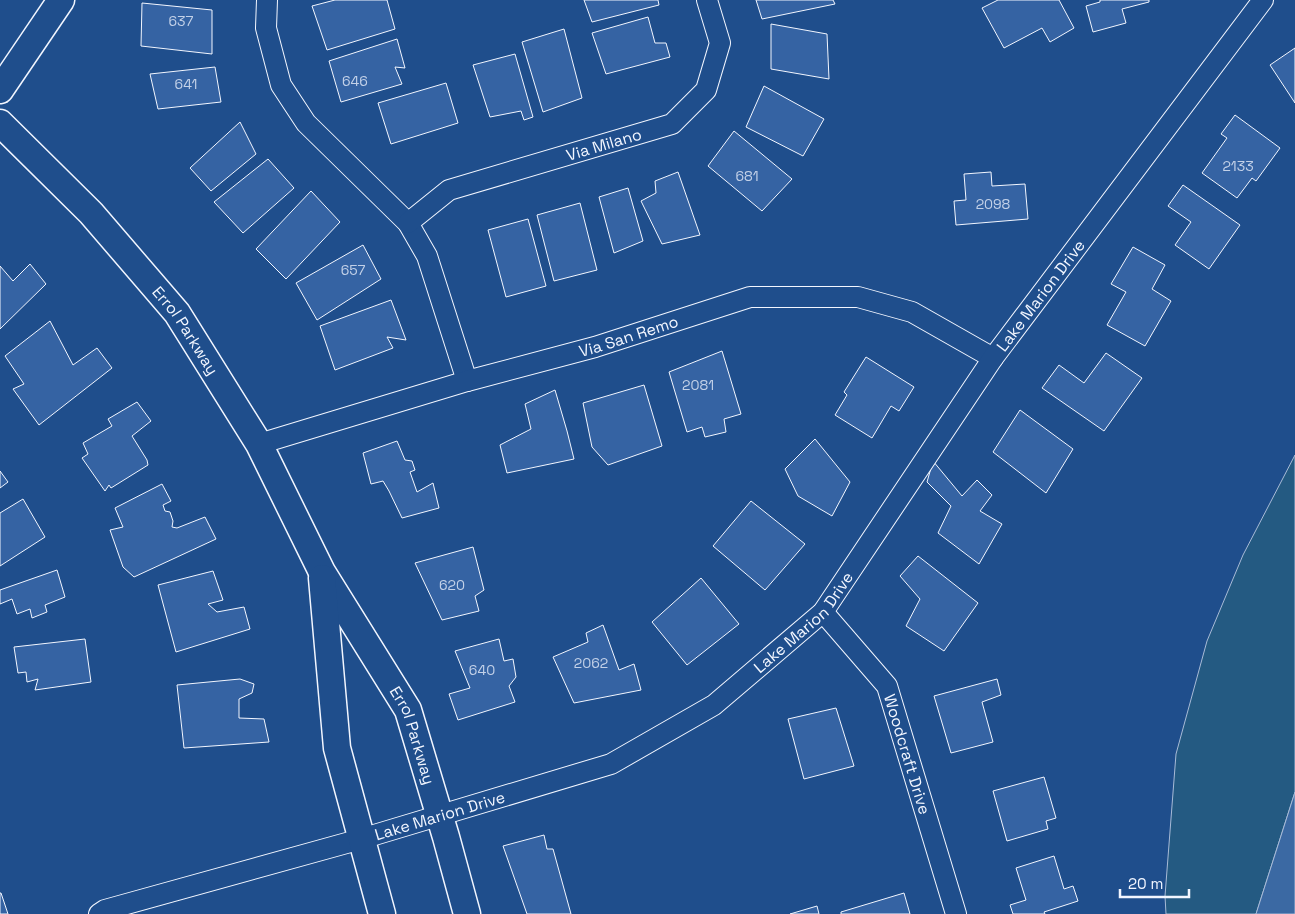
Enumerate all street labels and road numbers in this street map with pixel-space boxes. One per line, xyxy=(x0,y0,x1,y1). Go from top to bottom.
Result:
street label: Via Milano xyxy=(563,123,644,165)
street label: Lake Marion Drive xyxy=(991,235,1089,356)
street label: Errol Parkway xyxy=(148,281,224,379)
street label: Via San Remo xyxy=(576,310,681,361)
street label: Lake Marion Drive xyxy=(749,567,858,677)
street label: Errol Parkway xyxy=(385,682,440,787)
street label: Woodcraft Drive xyxy=(880,691,936,817)
street label: Lake Marion Drive xyxy=(372,786,507,845)

